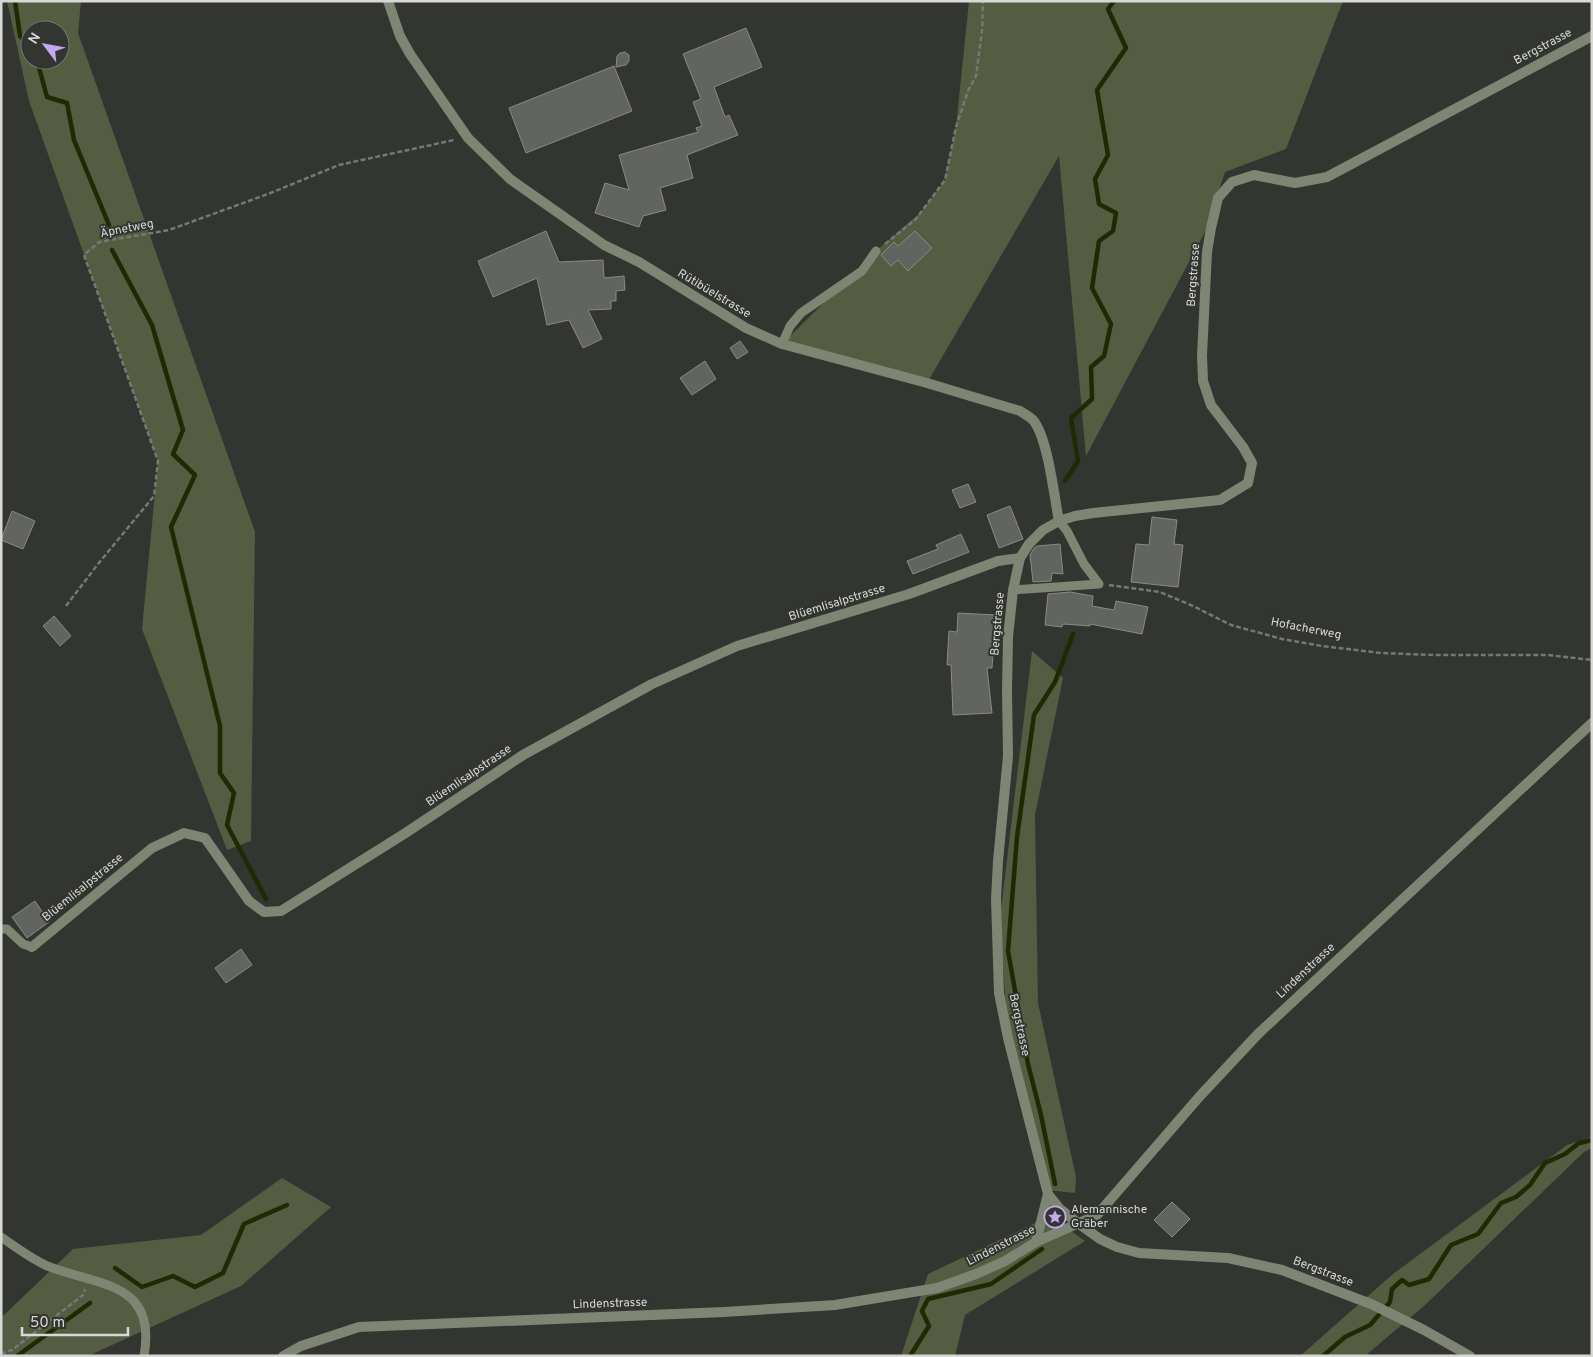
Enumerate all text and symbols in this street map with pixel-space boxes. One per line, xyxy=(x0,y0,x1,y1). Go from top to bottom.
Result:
north arrow xyxy=(20,20,70,70)
street label: Bergstrasse xyxy=(1511,25,1575,69)
text: N xyxy=(25,30,45,48)
street label: Äpnetweg xyxy=(99,216,155,242)
street label: Bergstrasse xyxy=(1184,243,1204,307)
street label: Rütibüelstrasse xyxy=(674,266,754,322)
street label: Blüemlisalpstrasse xyxy=(787,581,887,625)
street label: Bergstrasse xyxy=(987,592,1009,656)
street label: Hofacherweg xyxy=(1269,614,1343,644)
street label: Blüemlisalpstrasse xyxy=(423,741,515,811)
street label: Blüemlisalpstrasse xyxy=(39,850,127,926)
street label: Lindenstrasse xyxy=(1273,940,1339,1002)
street label: Bergstrasse xyxy=(1005,992,1033,1058)
place label: Alemannische Gräber xyxy=(1071,1202,1147,1232)
place icon: Alemannische Gräber xyxy=(1043,1205,1067,1229)
street label: Lindenstrasse xyxy=(964,1222,1038,1270)
street label: Bergstrasse xyxy=(1290,1253,1356,1291)
street label: Lindenstrasse xyxy=(572,1295,648,1313)
scale bar xyxy=(22,1304,129,1336)
text: 50 m xyxy=(30,1314,65,1333)

